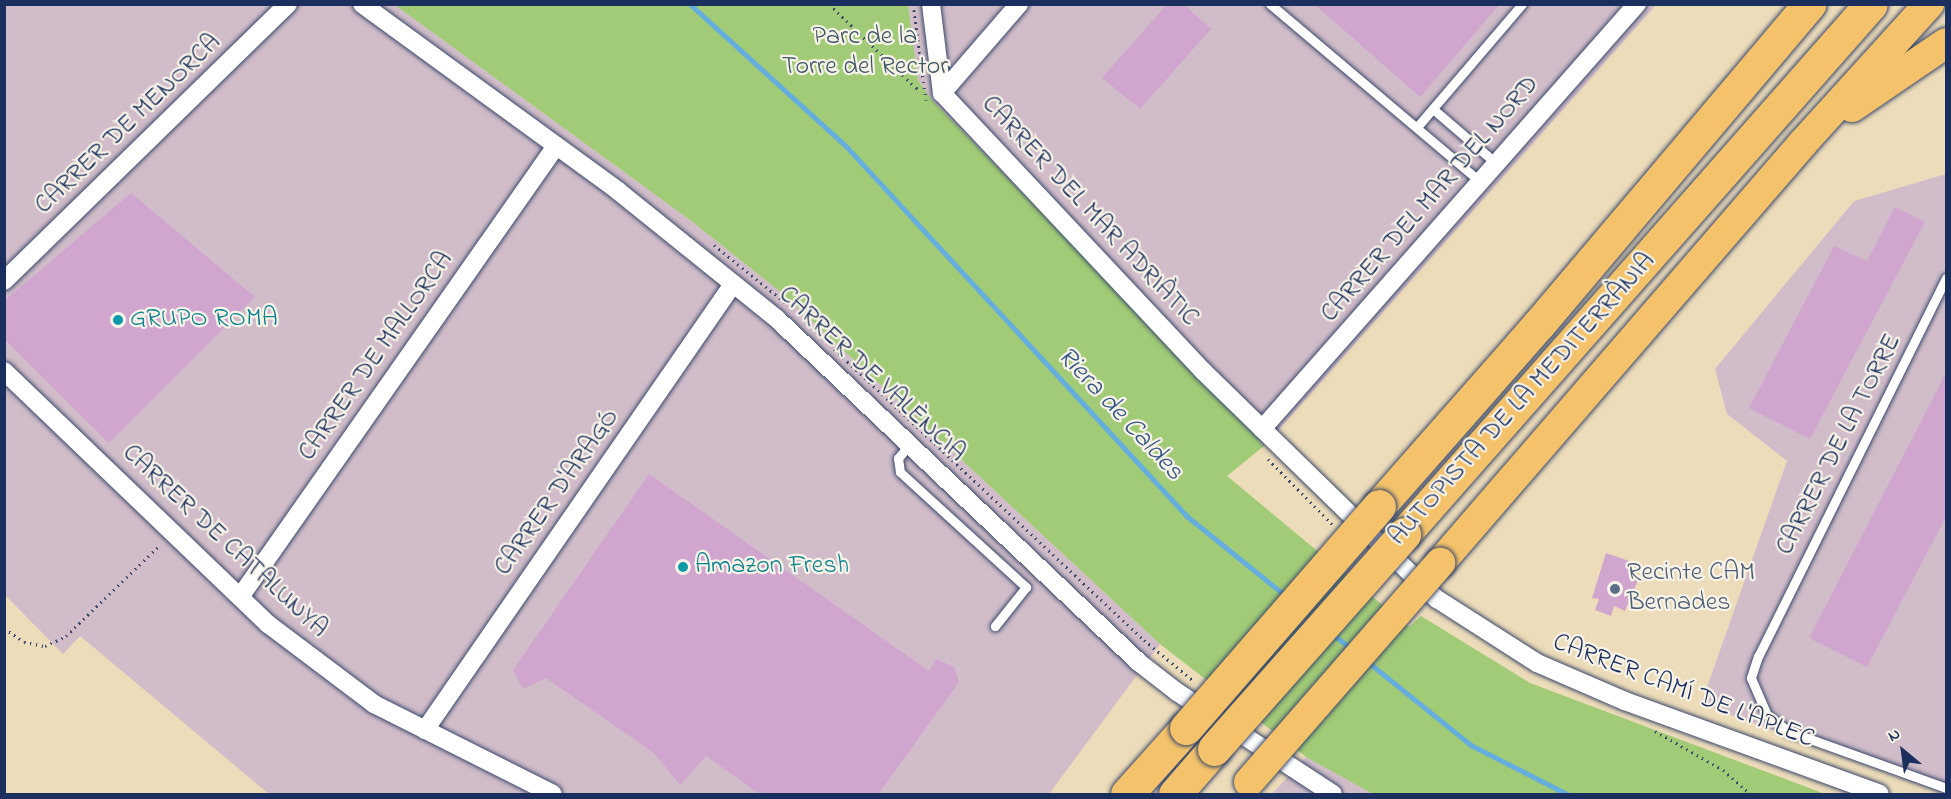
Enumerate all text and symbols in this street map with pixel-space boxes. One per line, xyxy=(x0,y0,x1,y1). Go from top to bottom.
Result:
park label: Parc de la Torre del Rector xyxy=(782,22,948,83)
street label: CARRER DE MENORCA xyxy=(29,28,229,222)
street label: CARRER DEL MAR DEL NORD xyxy=(1315,70,1547,330)
street label: CARRER DEL MAR ADRIÀTIC xyxy=(974,90,1204,334)
street label: CARRER DE MALLORCA xyxy=(293,246,461,468)
street label: AUTOPISTA DE LA MEDITERRÀNIA xyxy=(1383,247,1663,553)
street label: CARRER DE VALÈNCIA xyxy=(771,280,971,470)
place label: GRUPO ROMA xyxy=(130,304,278,336)
marker: GRUPO ROMA xyxy=(111,313,125,327)
street label: CARRER DE LA TORRE xyxy=(1771,329,1909,561)
water label: Riera de Caldes xyxy=(1050,341,1190,487)
street label: CARRER D'ARAGÓ xyxy=(489,404,627,582)
street label: CARRER DE CATALUNYA xyxy=(115,439,333,645)
place label: Amazon Fresh xyxy=(695,551,849,583)
place label: Recinte CAM Bernades xyxy=(1627,558,1755,620)
marker: Amazon Fresh xyxy=(676,560,690,574)
marker: Recinte CAM Bernades xyxy=(1608,582,1622,596)
street label: CARRER CAMÍ DE L'APLEC xyxy=(1548,628,1818,756)
north arrow xyxy=(1873,721,1933,781)
text: N xyxy=(1884,722,1905,748)

